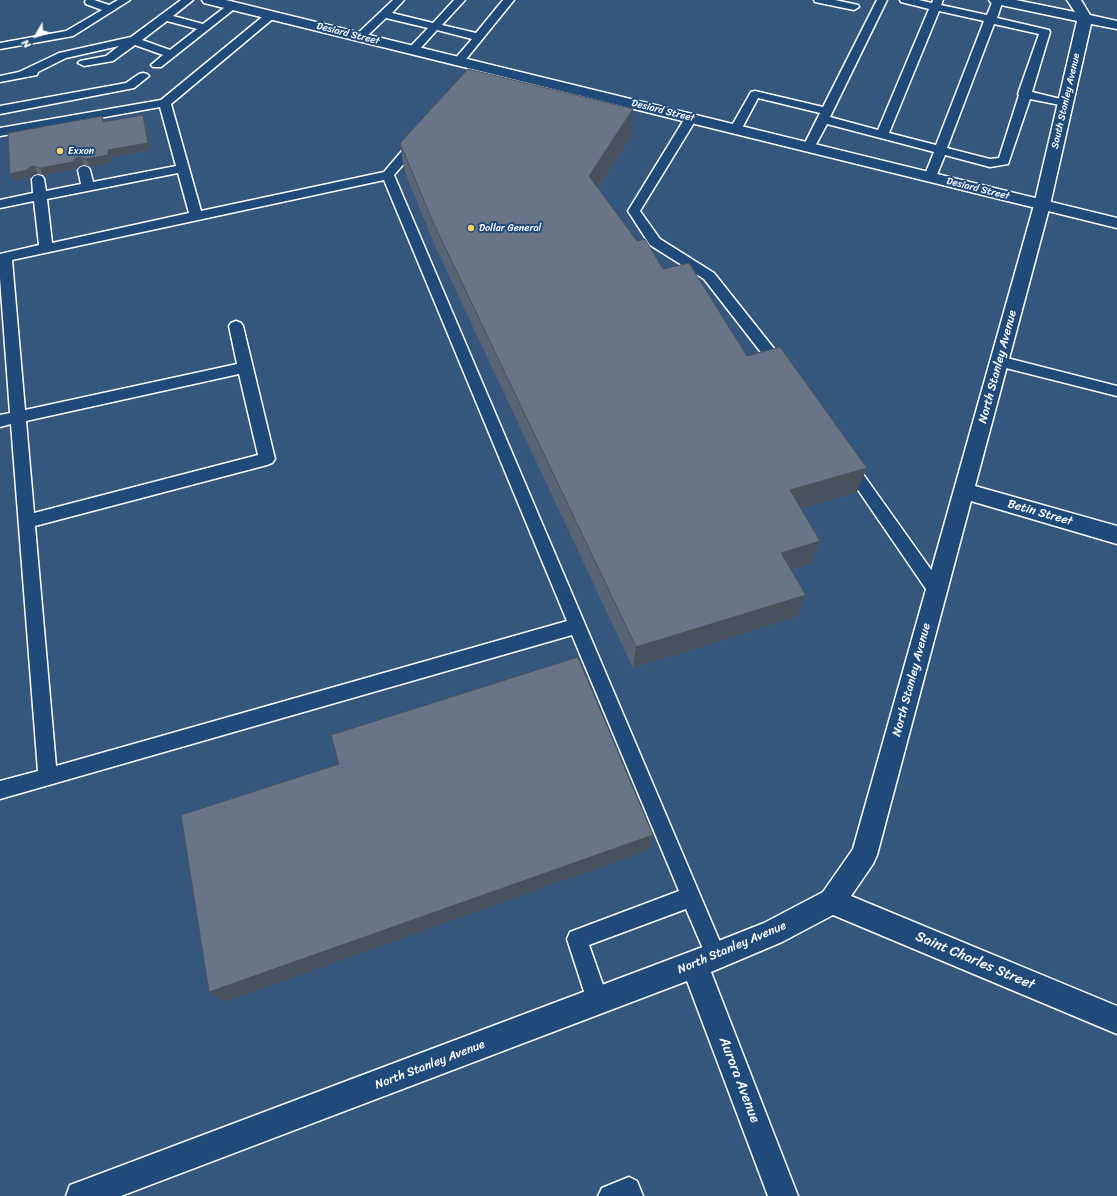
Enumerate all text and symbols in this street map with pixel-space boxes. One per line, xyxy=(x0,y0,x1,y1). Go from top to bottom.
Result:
north arrow xyxy=(16,16,56,56)
street label: Desiard Street xyxy=(315,20,381,48)
text: N xyxy=(17,35,36,53)
street label: South Stanley Avenue xyxy=(1049,52,1083,150)
street label: Desiard Street xyxy=(630,97,696,125)
place label: Exxon xyxy=(68,145,94,157)
marker: Exxon xyxy=(55,146,65,156)
street label: Desiard Street xyxy=(945,175,1011,203)
place label: Dollar General xyxy=(479,222,541,234)
marker: Dollar General xyxy=(466,223,476,233)
street label: North Stanley Avenue xyxy=(976,309,1020,425)
street label: Betin Street xyxy=(1006,497,1074,529)
street label: North Stanley Avenue xyxy=(890,622,934,738)
street label: North Stanley Avenue xyxy=(676,919,788,977)
street label: Saint Charles Street xyxy=(913,928,1037,994)
street label: Aurora Avenue xyxy=(715,1035,763,1125)
street label: North Stanley Avenue xyxy=(373,1037,487,1093)

